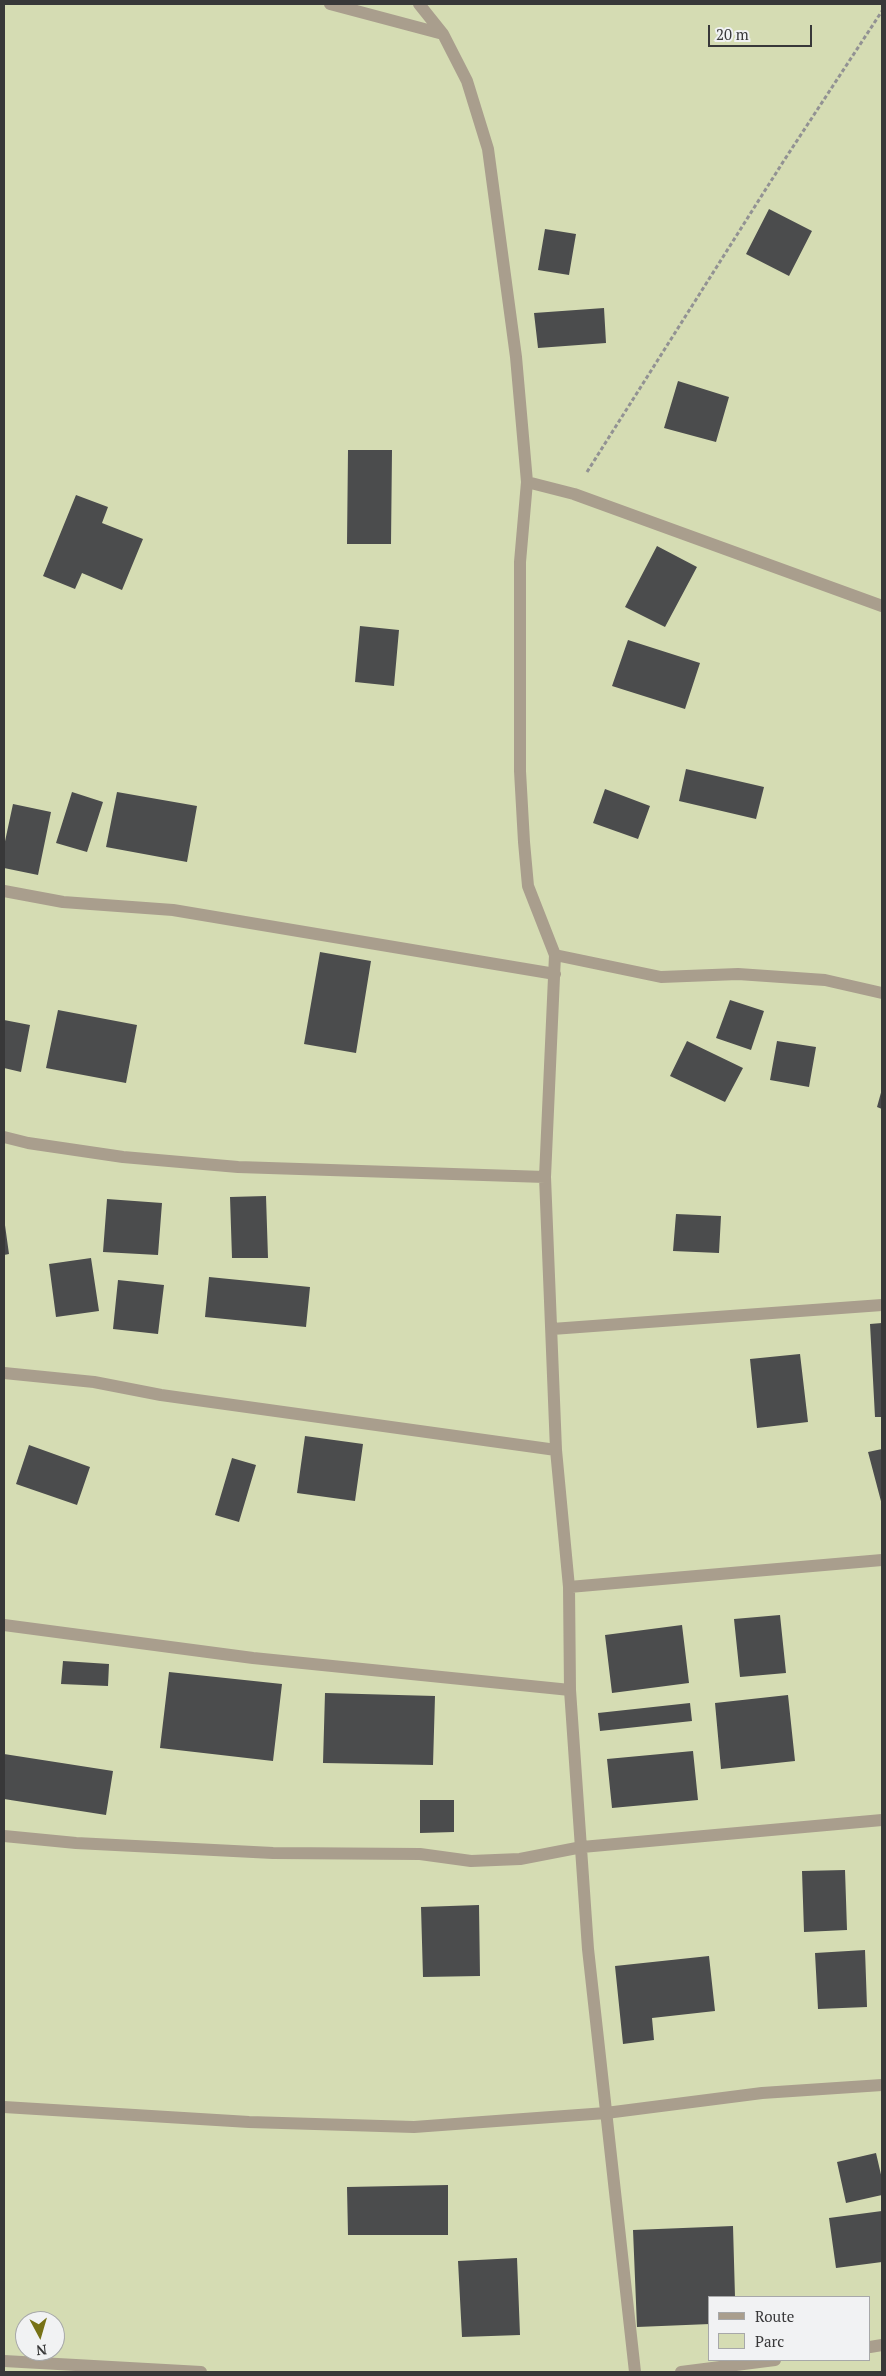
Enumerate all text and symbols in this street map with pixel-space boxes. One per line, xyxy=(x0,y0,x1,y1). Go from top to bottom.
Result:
scale bar xyxy=(711,15,815,47)
text: 20 m xyxy=(716,24,749,44)
legend xyxy=(708,2296,871,2361)
text: Route xyxy=(755,2306,794,2326)
north arrow xyxy=(15,2311,65,2361)
text: Parc xyxy=(755,2331,784,2351)
text: N xyxy=(35,2340,48,2360)

